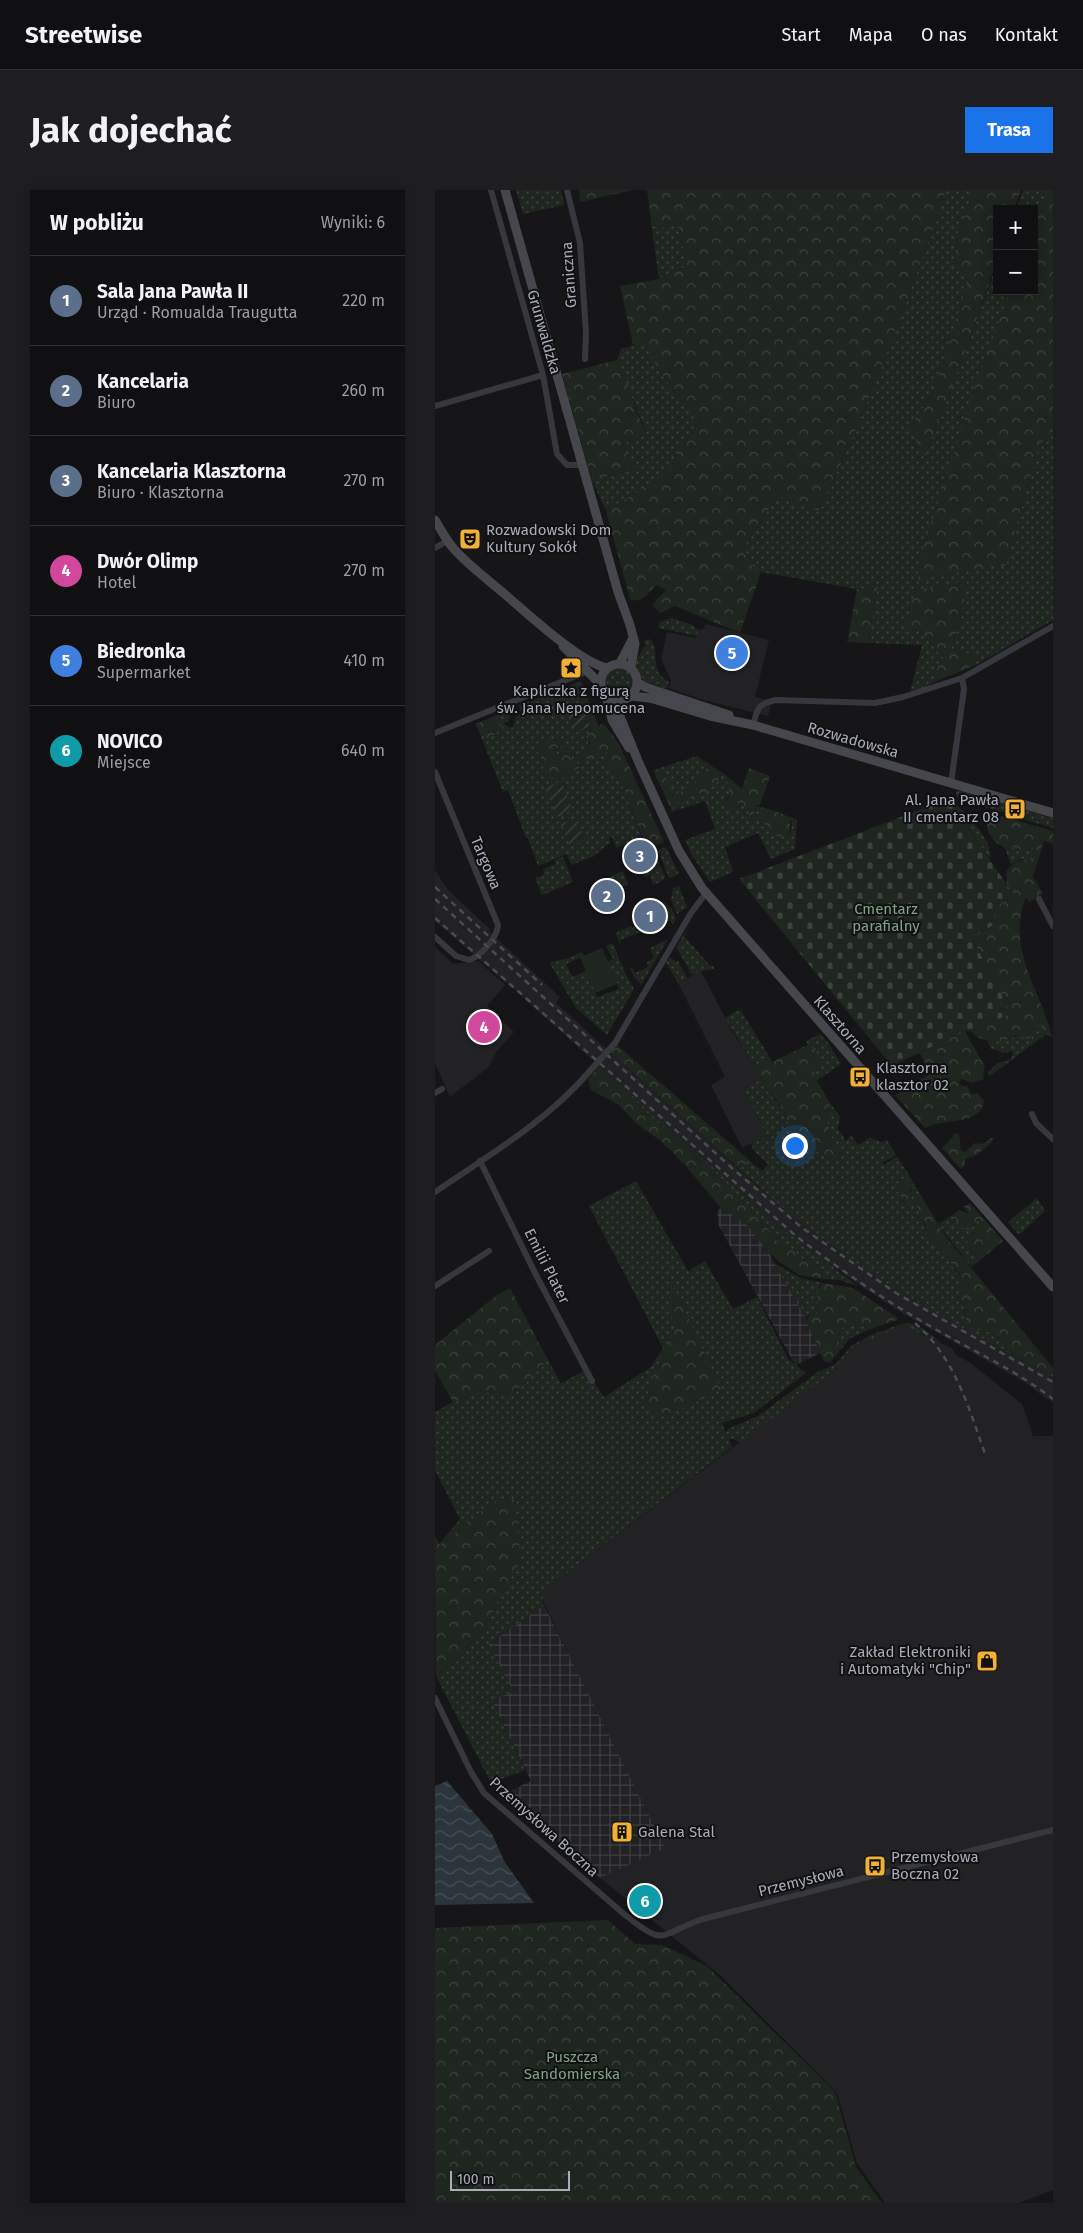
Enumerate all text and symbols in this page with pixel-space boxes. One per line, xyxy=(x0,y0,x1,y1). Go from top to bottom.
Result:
text: Streetwise xyxy=(25,21,142,49)
text: Start xyxy=(781,24,821,46)
text: Mapa xyxy=(849,24,893,46)
text: O nas xyxy=(921,24,967,46)
text: Kontakt xyxy=(995,24,1058,46)
button: Trasa xyxy=(965,107,1053,153)
text: Jak dojechać xyxy=(30,109,231,151)
map controls xyxy=(993,205,1038,295)
button: + xyxy=(993,205,1038,250)
text: W pobliżu xyxy=(50,210,144,236)
text: Wyniki: 6 xyxy=(321,213,385,232)
street label: Graniczna xyxy=(558,241,580,309)
button: − xyxy=(993,250,1038,295)
text: Sala Jana Pawła II xyxy=(97,280,248,303)
street label: Grunwaldzka xyxy=(523,288,565,376)
text: 1 xyxy=(62,291,70,310)
text: 220 m xyxy=(342,291,385,310)
text: Urząd · Romualda Traugutta xyxy=(97,303,297,322)
text: Kancelaria xyxy=(97,370,189,393)
text: 2 xyxy=(62,381,70,400)
text: 260 m xyxy=(342,381,385,400)
text: Biuro xyxy=(97,393,136,412)
text: Kancelaria Klasztorna xyxy=(97,460,286,483)
text: 3 xyxy=(62,471,70,490)
text: 270 m xyxy=(343,471,385,490)
text: Biuro · Klasztorna xyxy=(97,483,224,502)
place label: Rozwadowski Dom Kultury Sokół xyxy=(486,521,611,556)
theatre icon: Rozwadowski Dom Kultury Sokół xyxy=(458,527,482,551)
text: Dwór Olimp xyxy=(97,550,198,573)
text: 4 xyxy=(61,561,71,580)
text: 270 m xyxy=(343,561,385,580)
text: Hotel xyxy=(97,573,136,592)
pin: 5 xyxy=(716,634,748,672)
text: Biedronka xyxy=(97,640,186,663)
text: 5 xyxy=(62,651,70,670)
text: 410 m xyxy=(344,651,385,670)
place icon: Kapliczka z figurą św. Jana Nepomucena xyxy=(559,656,583,680)
text: Supermarket xyxy=(97,663,191,682)
place label: Kapliczka z figurą św. Jana Nepomucena xyxy=(497,682,645,717)
street label: Rozwadowska xyxy=(805,718,901,762)
text: NOVICO xyxy=(97,730,163,753)
text: 6 xyxy=(61,741,71,760)
text: 640 m xyxy=(341,741,385,760)
text: Miejsce xyxy=(97,753,151,772)
place label: Al. Jana Pawła II cmentarz 08 xyxy=(903,791,999,826)
bus stop icon: Al. Jana Pawła II cmentarz 08 xyxy=(1003,797,1027,821)
street label: Targowa xyxy=(467,834,505,892)
pin: 3 xyxy=(624,837,656,875)
pin: 2 xyxy=(591,877,623,915)
pin: 1 xyxy=(634,897,666,935)
park label: Cmentarz parafialny xyxy=(852,900,920,935)
street label: Klasztorna xyxy=(810,992,870,1058)
pin: 4 xyxy=(468,1008,500,1046)
place label: Klasztorna klasztor 02 xyxy=(876,1059,949,1094)
bus stop icon: Klasztorna klasztor 02 xyxy=(848,1065,872,1089)
your location xyxy=(782,1133,808,1159)
street label: Emilii Plater xyxy=(520,1225,574,1307)
place label: Zakład Elektroniki i Automatyki "Chip" xyxy=(840,1643,971,1678)
shop icon: Zakład Elektroniki i Automatyki "Chip" xyxy=(975,1649,999,1673)
street label: Przemysłowa Boczna xyxy=(486,1773,602,1881)
building icon: Galena Stal xyxy=(610,1820,634,1844)
place label: Galena Stal xyxy=(638,1823,715,1841)
place label: Przemysłowa Boczna 02 xyxy=(891,1848,979,1883)
bus stop icon: Przemysłowa Boczna 02 xyxy=(863,1854,887,1878)
street label: Przemysłowa xyxy=(756,1862,846,1900)
pin: 6 xyxy=(629,1882,661,1920)
park label: Puszcza Sandomierska xyxy=(524,2048,620,2083)
scale bar xyxy=(450,2168,570,2191)
text: 100 m xyxy=(457,2171,494,2188)

